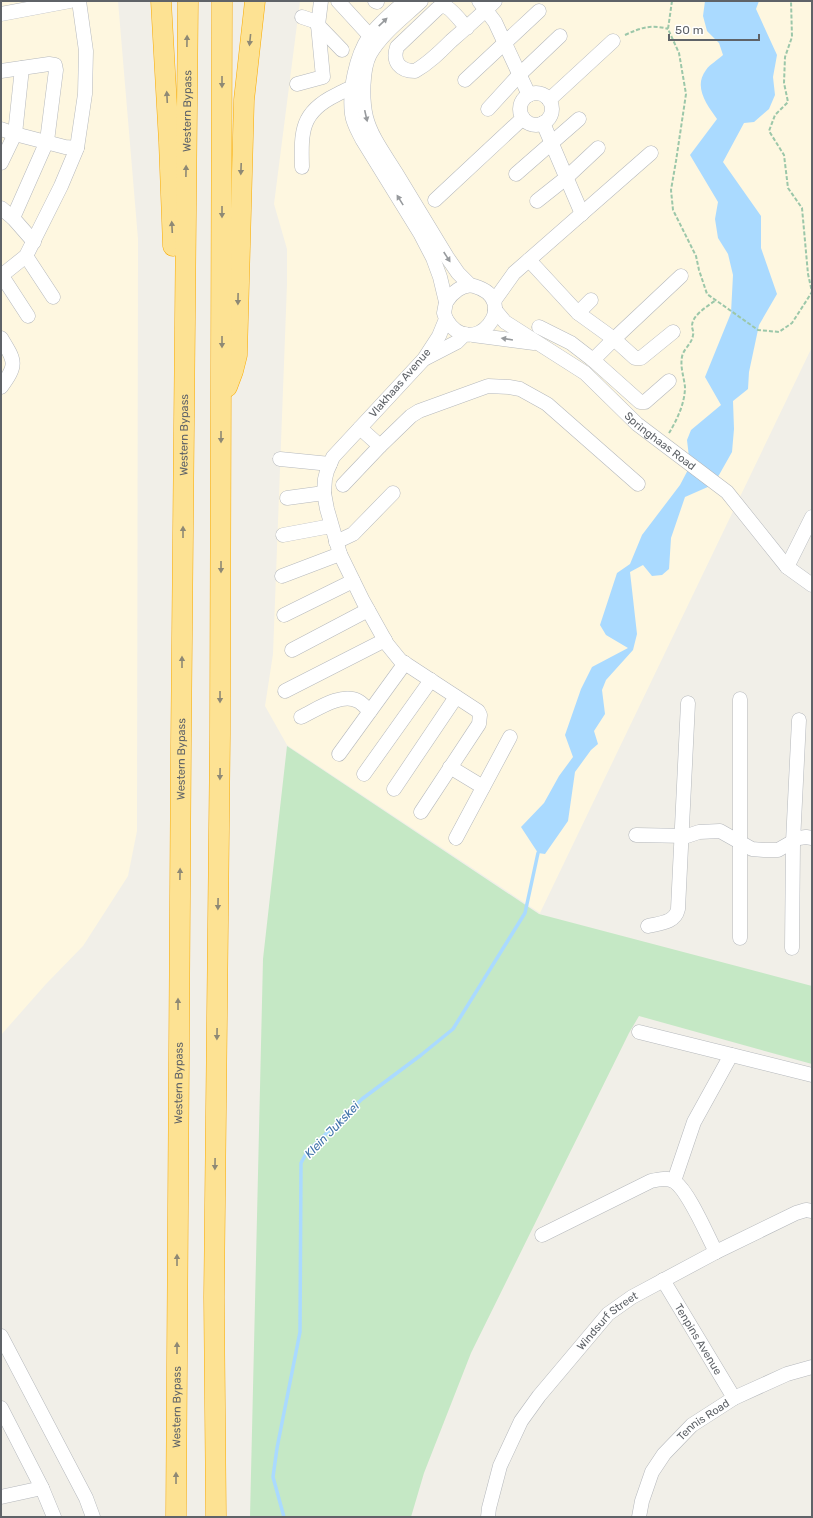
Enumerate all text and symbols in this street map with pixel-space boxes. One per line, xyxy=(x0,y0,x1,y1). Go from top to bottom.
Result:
scale bar xyxy=(669,16,759,42)
one-way arrow xyxy=(378,17,388,27)
text: 50 m xyxy=(675,23,703,37)
one-way arrow xyxy=(184,34,190,47)
one-way arrow xyxy=(247,34,253,46)
street label: Western Bypass xyxy=(180,70,194,152)
one-way arrow xyxy=(219,76,225,89)
one-way arrow xyxy=(163,91,170,103)
one-way arrow xyxy=(364,110,370,122)
one-way arrow xyxy=(238,163,244,176)
one-way arrow xyxy=(183,164,189,177)
one-way arrow xyxy=(396,194,403,206)
one-way arrow xyxy=(219,206,225,219)
one-way arrow xyxy=(169,220,175,233)
one-way arrow xyxy=(443,252,451,262)
one-way arrow xyxy=(235,293,241,306)
one-way arrow xyxy=(219,336,225,349)
one-way arrow xyxy=(501,336,513,342)
street label: Vlakhaas Avenue xyxy=(367,346,433,420)
street label: Western Bypass xyxy=(177,394,191,476)
street label: Springhaas Road xyxy=(622,409,698,473)
one-way arrow xyxy=(218,431,224,444)
one-way arrow xyxy=(180,525,186,538)
one-way arrow xyxy=(218,561,224,574)
one-way arrow xyxy=(179,655,185,668)
one-way arrow xyxy=(217,691,223,704)
street label: Western Bypass xyxy=(174,718,188,800)
one-way arrow xyxy=(216,768,223,780)
one-way arrow xyxy=(177,867,183,880)
one-way arrow xyxy=(215,898,221,911)
one-way arrow xyxy=(175,997,181,1010)
one-way arrow xyxy=(214,1028,220,1041)
street label: Western Bypass xyxy=(172,1042,185,1124)
water label: Klein Jukskei xyxy=(302,1098,363,1161)
one-way arrow xyxy=(212,1158,219,1170)
one-way arrow xyxy=(174,1253,180,1266)
street label: Windsurf Street xyxy=(574,1288,640,1353)
street label: Tenpins Avenue xyxy=(672,1301,725,1377)
one-way arrow xyxy=(174,1341,180,1354)
street label: Western Bypass xyxy=(170,1366,183,1448)
street label: Tennis Road xyxy=(674,1396,732,1443)
one-way arrow xyxy=(173,1471,179,1484)

